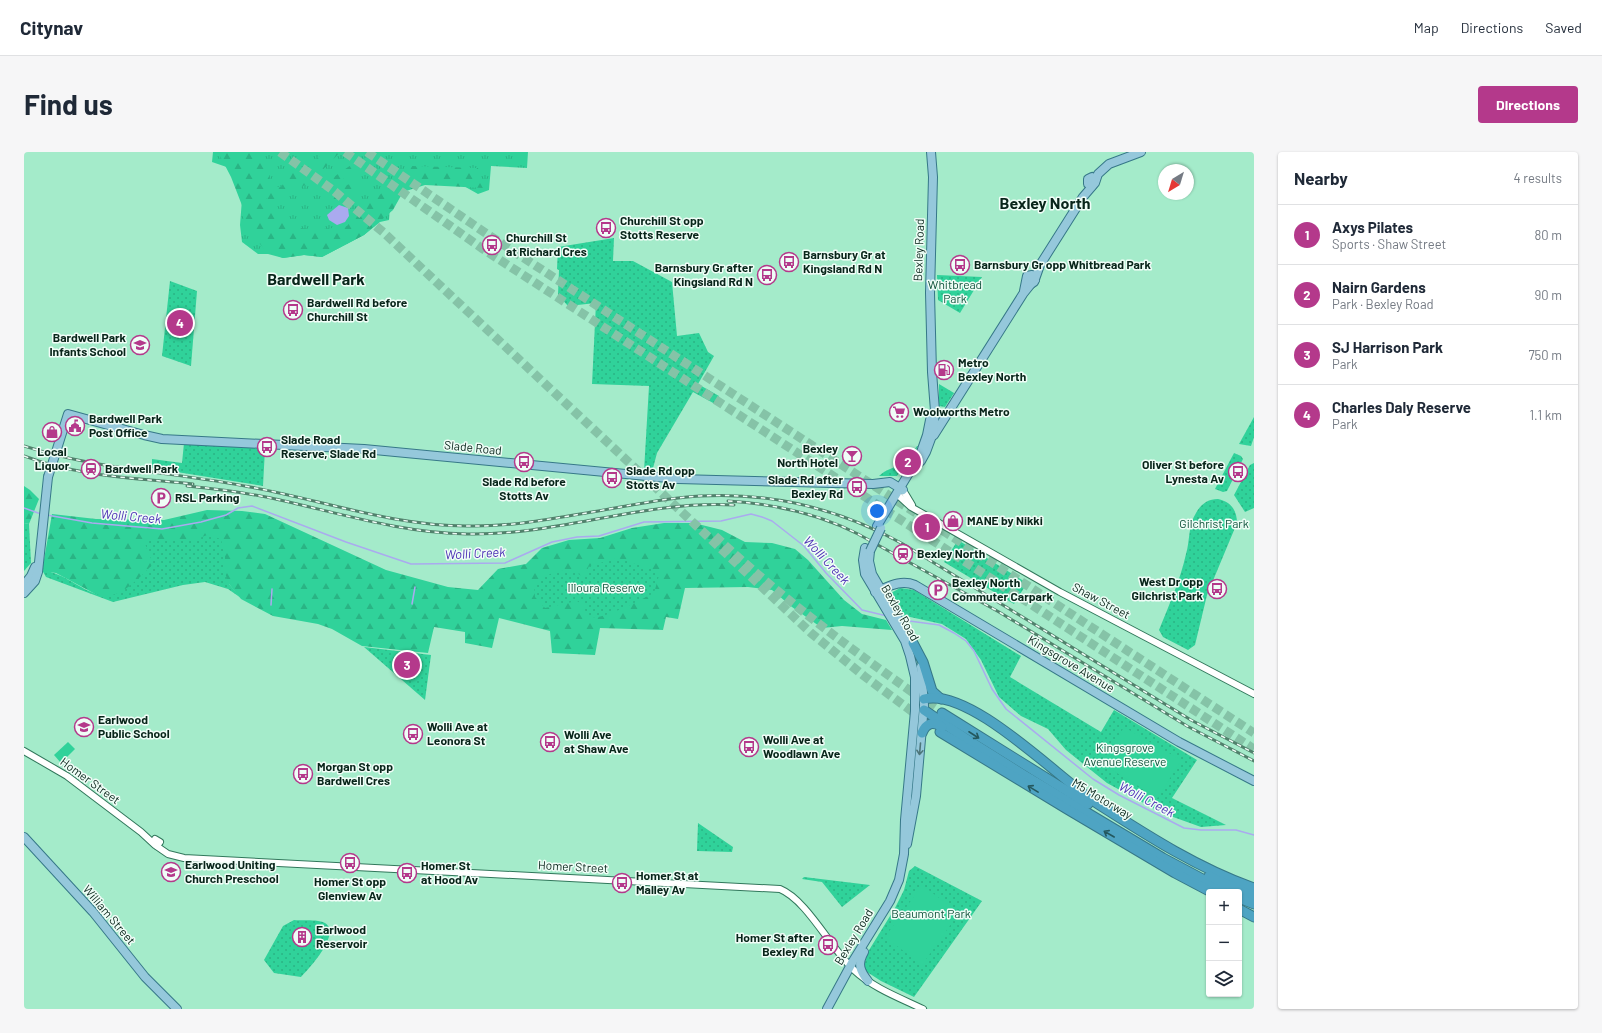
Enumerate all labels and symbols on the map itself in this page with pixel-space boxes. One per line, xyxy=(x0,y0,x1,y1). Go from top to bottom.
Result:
north arrow xyxy=(1158,164,1194,200)
district label: Bexley North xyxy=(1000,193,1090,212)
place label: Churchill St opp Stotts Reserve xyxy=(620,213,704,241)
bus stop icon: Churchill St opp Stotts Reserve xyxy=(595,217,617,239)
street label: Bexley Road xyxy=(910,218,926,282)
place label: Churchill St at Richard Cres xyxy=(506,230,587,258)
bus stop icon: Churchill St at Richard Cres xyxy=(481,234,503,256)
place label: Barnsbury Gr at Kingsland Rd N xyxy=(803,247,886,275)
bus stop icon: Barnsbury Gr at Kingsland Rd N xyxy=(778,251,800,273)
bus stop icon: Barnsbury Gr opp Whitbread Park xyxy=(949,254,971,276)
place label: Barnsbury Gr opp Whitbread Park xyxy=(974,257,1151,271)
place label: Barnsbury Gr after Kingsland Rd N xyxy=(655,260,753,288)
bus stop icon: Barnsbury Gr after Kingsland Rd N xyxy=(756,264,778,286)
district label: Bardwell Park xyxy=(267,269,365,288)
park label: Whitbread Park xyxy=(928,277,982,305)
place label: Bardwell Rd before Churchill St xyxy=(307,295,408,323)
bus stop icon: Bardwell Rd before Churchill St xyxy=(282,299,304,321)
pin: 4 xyxy=(167,308,193,338)
place label: Bardwell Park Infants School xyxy=(49,330,127,358)
school or university icon: Bardwell Park Infants School xyxy=(129,334,151,356)
place label: Metro Bexley North xyxy=(958,355,1026,383)
fuel station icon: Metro Bexley North xyxy=(933,359,955,381)
supermarket icon: Woolworths Metro xyxy=(888,401,910,423)
place label: Woolworths Metro xyxy=(913,404,1010,418)
place label: Bardwell Park Post Office xyxy=(89,411,163,439)
public building icon: Bardwell Park Post Office xyxy=(64,415,86,437)
shop icon: Local Liquor xyxy=(41,421,63,443)
place label: Slade Road Reserve, Slade Rd xyxy=(281,432,376,460)
bus stop icon: Slade Road Reserve, Slade Rd xyxy=(256,436,278,458)
street label: Slade Road xyxy=(444,437,503,457)
place label: Bexley North Hotel xyxy=(777,441,838,469)
place label: Local Liquor xyxy=(35,444,70,472)
bar icon: Bexley North Hotel xyxy=(841,445,863,467)
pin: 2 xyxy=(895,447,921,477)
bus stop icon: Slade Rd before Stotts Av xyxy=(513,451,535,473)
place label: Oliver St before Lynesta Av xyxy=(1142,457,1224,485)
station icon: Bardwell Park xyxy=(80,458,102,480)
place label: Bardwell Park xyxy=(105,461,179,475)
bus stop icon: Oliver St before Lynesta Av xyxy=(1227,461,1249,483)
place label: Slade Rd opp Stotts Av xyxy=(626,463,695,491)
bus stop icon: Slade Rd opp Stotts Av xyxy=(601,467,623,489)
place label: Slade Rd after Bexley Rd xyxy=(768,472,843,500)
place label: Slade Rd before Stotts Av xyxy=(482,474,566,502)
bus stop icon: Slade Rd after Bexley Rd xyxy=(846,476,868,498)
parking icon: RSL Parking xyxy=(150,487,172,509)
place label: RSL Parking xyxy=(175,490,240,504)
your location xyxy=(867,501,887,521)
water label: Wolli Creek xyxy=(100,505,163,527)
shop icon: MANE by Nikki xyxy=(942,510,964,532)
pin: 1 xyxy=(914,512,940,542)
place label: MANE by Nikki xyxy=(967,513,1043,527)
park label: Gilchrist Park xyxy=(1179,516,1249,530)
water label: Wolli Creek xyxy=(800,532,854,588)
water label: Wolli Creek xyxy=(444,543,506,563)
station icon: Bexley North xyxy=(892,543,914,565)
place label: Bexley North xyxy=(917,546,985,560)
place label: West Dr opp Gilchrist Park xyxy=(1132,574,1204,602)
place label: Bexley North Commuter Carpark xyxy=(952,575,1054,603)
bus stop icon: West Dr opp Gilchrist Park xyxy=(1206,578,1228,600)
parking icon: Bexley North Commuter Carpark xyxy=(927,579,949,601)
street label: Shaw Street xyxy=(1070,579,1133,621)
park label: Illoura Reserve xyxy=(568,580,644,594)
street label: Bexley Road xyxy=(879,582,923,643)
street label: Kingsgrove Avenue xyxy=(1026,632,1117,694)
pin: 3 xyxy=(394,650,420,680)
place label: Earlwood Public School xyxy=(98,712,170,740)
school or university icon: Earlwood Public School xyxy=(73,716,95,738)
place label: Wolli Ave at Leonora St xyxy=(427,719,488,747)
bus stop icon: Wolli Ave at Leonora St xyxy=(402,723,424,745)
place label: Wolli Ave at Shaw Ave xyxy=(564,727,629,755)
one-way arrow xyxy=(969,730,980,739)
bus stop icon: Wolli Ave at Shaw Ave xyxy=(539,731,561,753)
place label: Wolli Ave at Woodlawn Ave xyxy=(763,732,841,760)
bus stop icon: Wolli Ave at Woodlawn Ave xyxy=(738,736,760,758)
park label: Kingsgrove Avenue Reserve xyxy=(1084,740,1166,768)
one-way arrow xyxy=(917,742,924,755)
street label: Homer Street xyxy=(58,754,123,806)
place label: Morgan St opp Bardwell Cres xyxy=(317,759,393,787)
bus stop icon: Morgan St opp Bardwell Cres xyxy=(292,763,314,785)
street label: M5 Motorway xyxy=(1070,775,1136,822)
water label: Wolli Creek xyxy=(1116,778,1178,821)
one-way arrow xyxy=(1027,785,1039,793)
one-way arrow xyxy=(1103,829,1115,837)
bus stop icon: Homer St opp Glenview Av xyxy=(339,852,361,874)
place label: Earlwood Uniting Church Preschool xyxy=(185,857,279,885)
street label: Homer Street xyxy=(538,857,608,875)
place label: Homer St at Hood Av xyxy=(421,858,478,886)
school or university icon: Earlwood Uniting Church Preschool xyxy=(160,861,182,883)
bus stop icon: Homer St at Hood Av xyxy=(396,862,418,884)
place label: Homer St at Malley Av xyxy=(636,868,699,896)
bus stop icon: Homer St at Malley Av xyxy=(611,872,633,894)
place label: Homer St opp Glenview Av xyxy=(314,874,386,902)
street label: William Street xyxy=(81,882,139,947)
street label: Bexley Road xyxy=(831,906,875,967)
park label: Beaumont Park xyxy=(891,906,971,920)
place label: Earlwood Reservoir xyxy=(316,922,368,950)
building icon: Earlwood Reservoir xyxy=(291,926,313,948)
place label: Homer St after Bexley Rd xyxy=(736,930,814,958)
bus stop icon: Homer St after Bexley Rd xyxy=(817,934,839,956)

